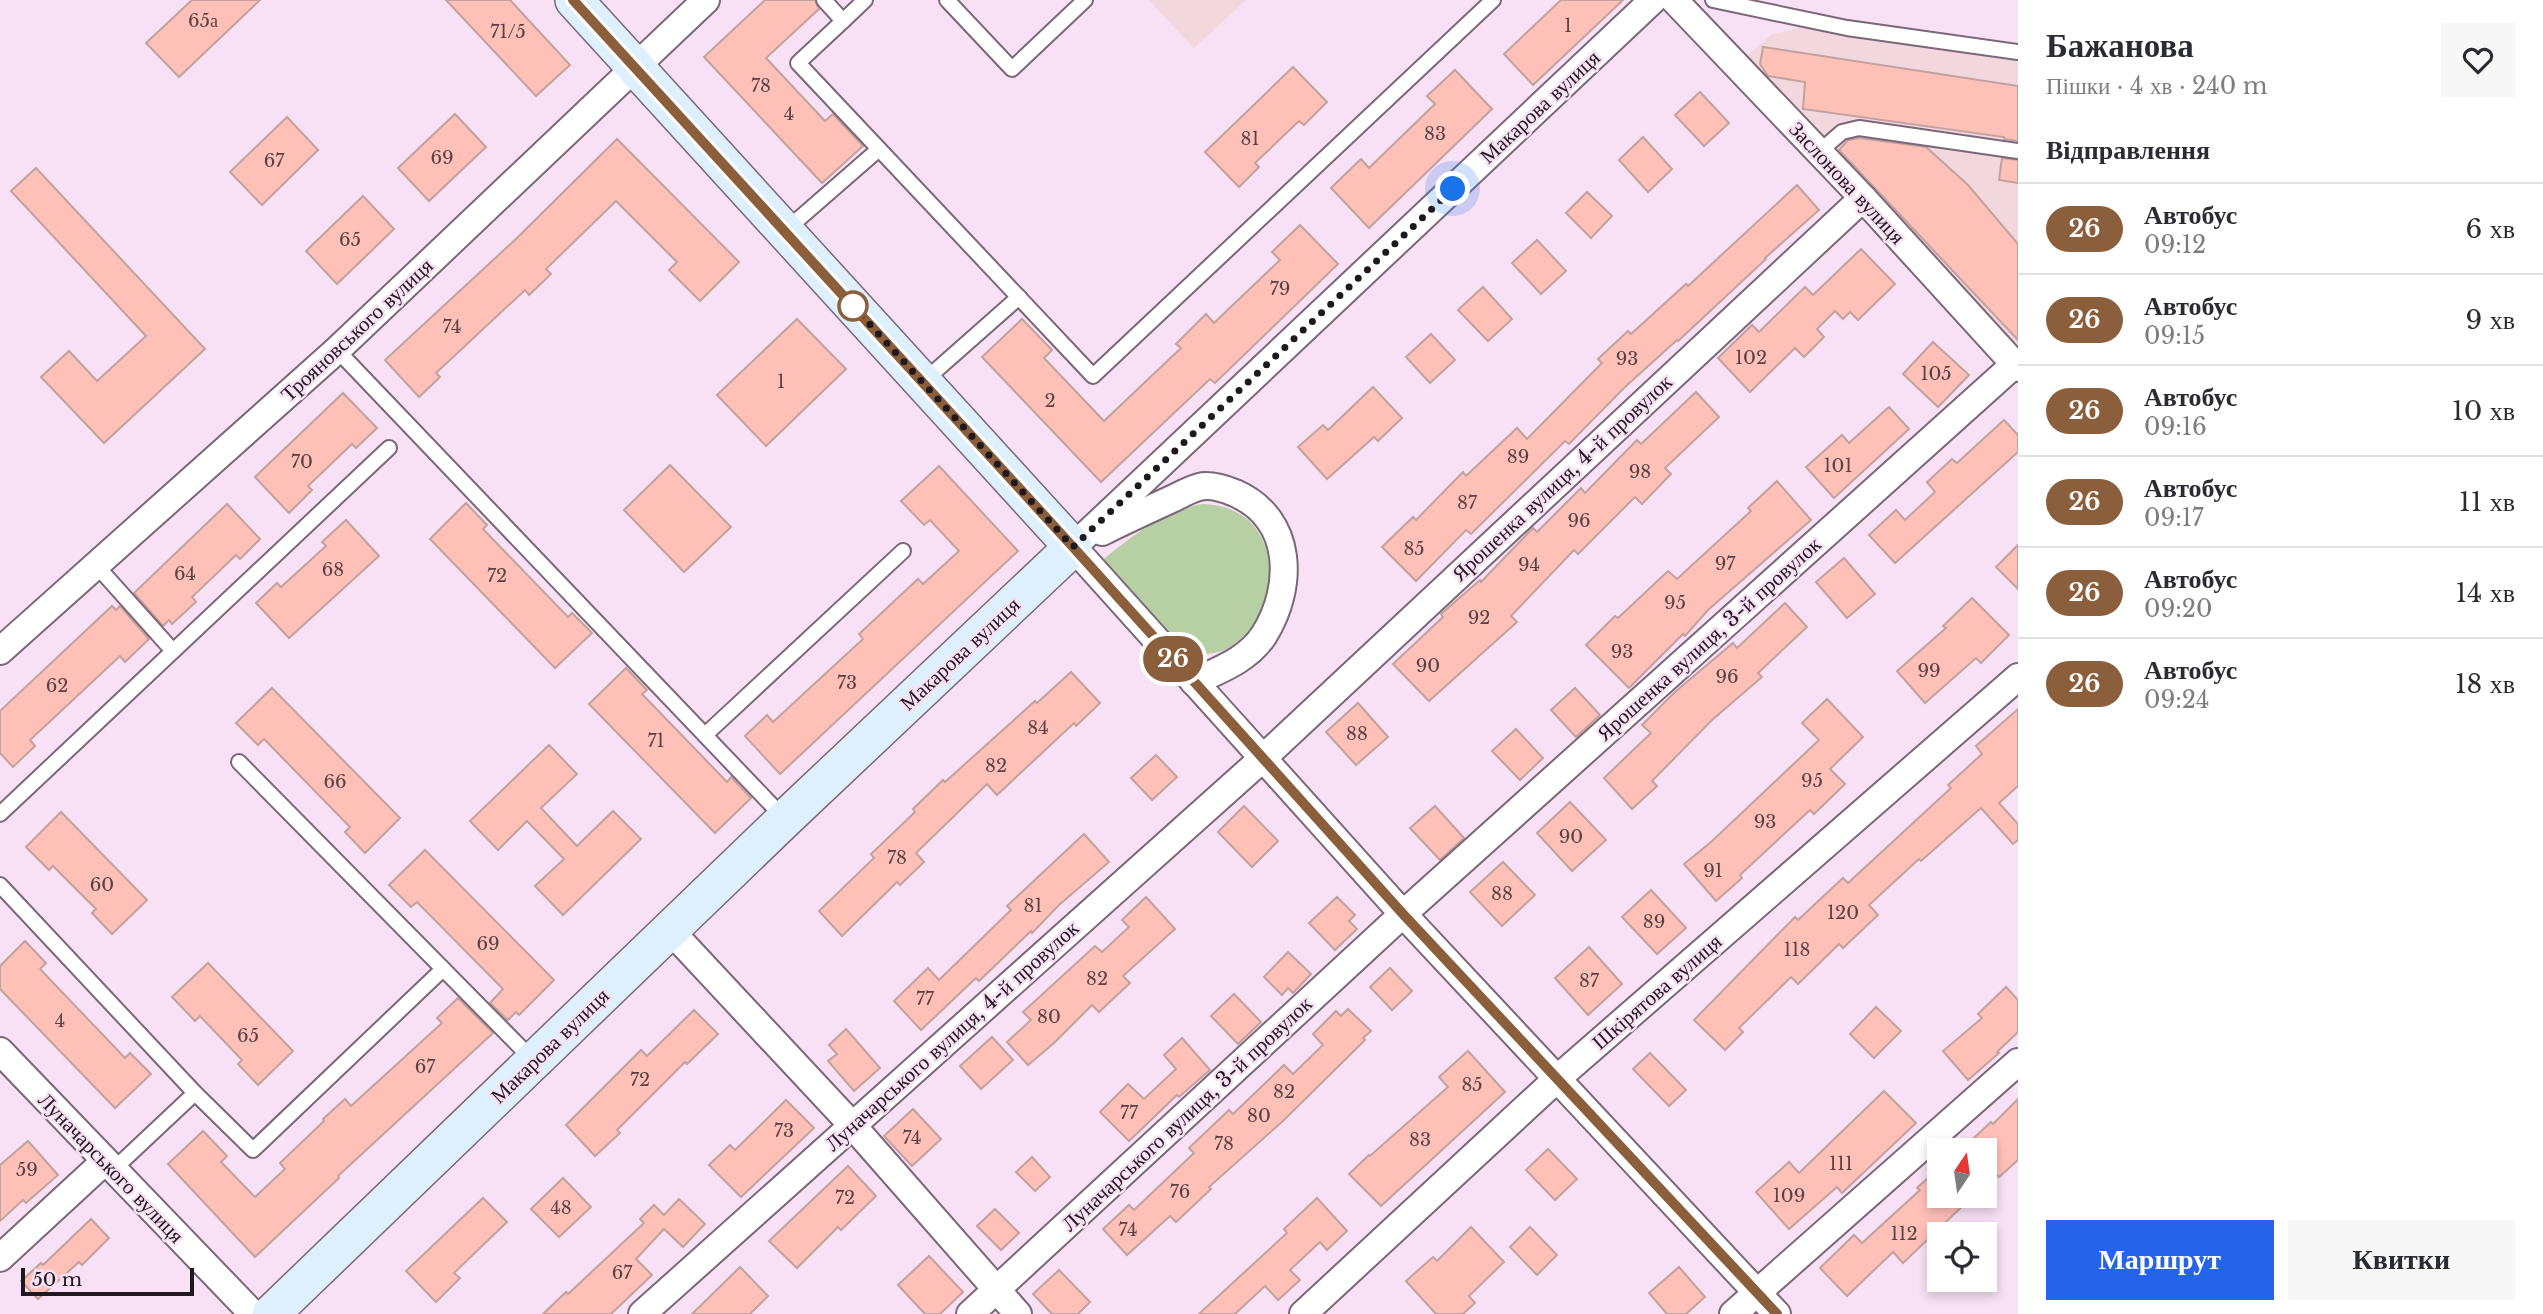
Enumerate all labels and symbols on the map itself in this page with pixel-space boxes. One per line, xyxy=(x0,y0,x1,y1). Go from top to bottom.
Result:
house number: 65а xyxy=(188,10,218,32)
house number: 1 xyxy=(1564,15,1572,37)
house number: 71/5 xyxy=(490,21,526,43)
street label: Макарова вулиця xyxy=(1475,45,1606,169)
house number: 78 xyxy=(751,75,771,97)
house number: 4 xyxy=(784,103,794,125)
street label: Заслонова вулиця xyxy=(1784,116,1911,250)
house number: 83 xyxy=(1424,123,1446,145)
house number: 81 xyxy=(1241,128,1259,150)
house number: 69 xyxy=(430,147,454,169)
house number: 67 xyxy=(264,150,285,172)
your location xyxy=(1435,171,1470,206)
house number: 65 xyxy=(339,229,361,251)
street label: Трояновського вулиця xyxy=(276,253,439,407)
house number: 79 xyxy=(1270,278,1290,300)
unlabelled marker xyxy=(838,291,868,321)
house number: 74 xyxy=(442,316,462,338)
house number: 102 xyxy=(1735,347,1767,369)
house number: 93 xyxy=(1616,348,1638,370)
house number: 105 xyxy=(1920,363,1952,385)
street label: Ярошенка вулиця, 4-й провулок xyxy=(1447,369,1678,587)
house number: 1 xyxy=(777,371,785,393)
house number: 2 xyxy=(1044,390,1056,412)
house number: 89 xyxy=(1507,446,1529,468)
house number: 70 xyxy=(291,451,313,473)
house number: 101 xyxy=(1824,455,1852,477)
house number: 98 xyxy=(1629,461,1651,483)
house number: 87 xyxy=(1457,492,1478,514)
house number: 96 xyxy=(1567,510,1591,532)
street label: Ярошенка вулиця, 3-й провулок xyxy=(1592,531,1827,746)
house number: 85 xyxy=(1403,538,1425,560)
house number: 97 xyxy=(1715,553,1736,575)
house number: 94 xyxy=(1518,554,1540,576)
house number: 68 xyxy=(322,559,344,581)
house number: 64 xyxy=(174,563,196,585)
house number: 72 xyxy=(487,565,507,587)
street label: Макарова вулиця xyxy=(895,592,1026,716)
house number: 95 xyxy=(1664,592,1686,614)
house number: 92 xyxy=(1468,607,1490,629)
line badge: 26 xyxy=(1142,636,1204,682)
house number: 93 xyxy=(1611,641,1633,663)
house number: 90 xyxy=(1416,655,1440,677)
house number: 99 xyxy=(1917,660,1941,682)
house number: 96 xyxy=(1715,666,1739,688)
house number: 73 xyxy=(837,672,857,694)
house number: 62 xyxy=(46,675,68,697)
house number: 84 xyxy=(1027,717,1049,739)
house number: 88 xyxy=(1346,723,1368,745)
house number: 71 xyxy=(647,730,665,752)
house number: 82 xyxy=(985,755,1007,777)
house number: 95 xyxy=(1801,770,1823,792)
house number: 66 xyxy=(323,771,347,793)
house number: 93 xyxy=(1754,811,1776,833)
house number: 90 xyxy=(1559,826,1583,848)
house number: 78 xyxy=(887,847,907,869)
house number: 91 xyxy=(1703,860,1723,882)
house number: 60 xyxy=(90,874,114,896)
house number: 88 xyxy=(1491,883,1513,905)
house number: 81 xyxy=(1024,895,1042,917)
house number: 120 xyxy=(1827,902,1859,924)
house number: 89 xyxy=(1643,911,1665,933)
street label: Луначарського вулиця, 4-й провулок xyxy=(820,915,1085,1157)
street label: Шкірятова вулиця xyxy=(1587,928,1727,1055)
house number: 69 xyxy=(476,933,500,955)
house number: 118 xyxy=(1784,939,1810,961)
house number: 82 xyxy=(1086,968,1108,990)
house number: 87 xyxy=(1579,970,1600,992)
street label: Макарова вулиця xyxy=(485,983,615,1109)
house number: 77 xyxy=(916,988,935,1010)
street label: Луначарського вулиця, 3-й провулок xyxy=(1056,990,1318,1237)
house number: 80 xyxy=(1037,1006,1061,1028)
house number: 4 xyxy=(55,1010,65,1032)
house number: 65 xyxy=(237,1025,259,1047)
house number: 67 xyxy=(415,1056,436,1078)
house number: 72 xyxy=(630,1069,650,1091)
house number: 85 xyxy=(1461,1074,1483,1096)
house number: 82 xyxy=(1273,1081,1295,1103)
street label: Луначарського вулиця xyxy=(33,1087,190,1249)
house number: 77 xyxy=(1120,1102,1139,1124)
house number: 80 xyxy=(1247,1105,1271,1127)
house number: 73 xyxy=(774,1120,794,1142)
house number: 74 xyxy=(902,1127,922,1149)
house number: 83 xyxy=(1409,1129,1431,1151)
house number: 78 xyxy=(1214,1133,1234,1155)
north arrow xyxy=(1927,1138,1997,1208)
house number: 111 xyxy=(1829,1153,1853,1175)
house number: 59 xyxy=(16,1159,38,1181)
house number: 76 xyxy=(1170,1181,1190,1203)
house number: 109 xyxy=(1773,1185,1805,1207)
house number: 72 xyxy=(835,1187,855,1209)
house number: 48 xyxy=(550,1197,572,1219)
house number: 74 xyxy=(1118,1219,1138,1241)
house number: 112 xyxy=(1890,1223,1918,1245)
house number: 67 xyxy=(612,1262,633,1284)
scale bar xyxy=(21,1265,194,1297)

